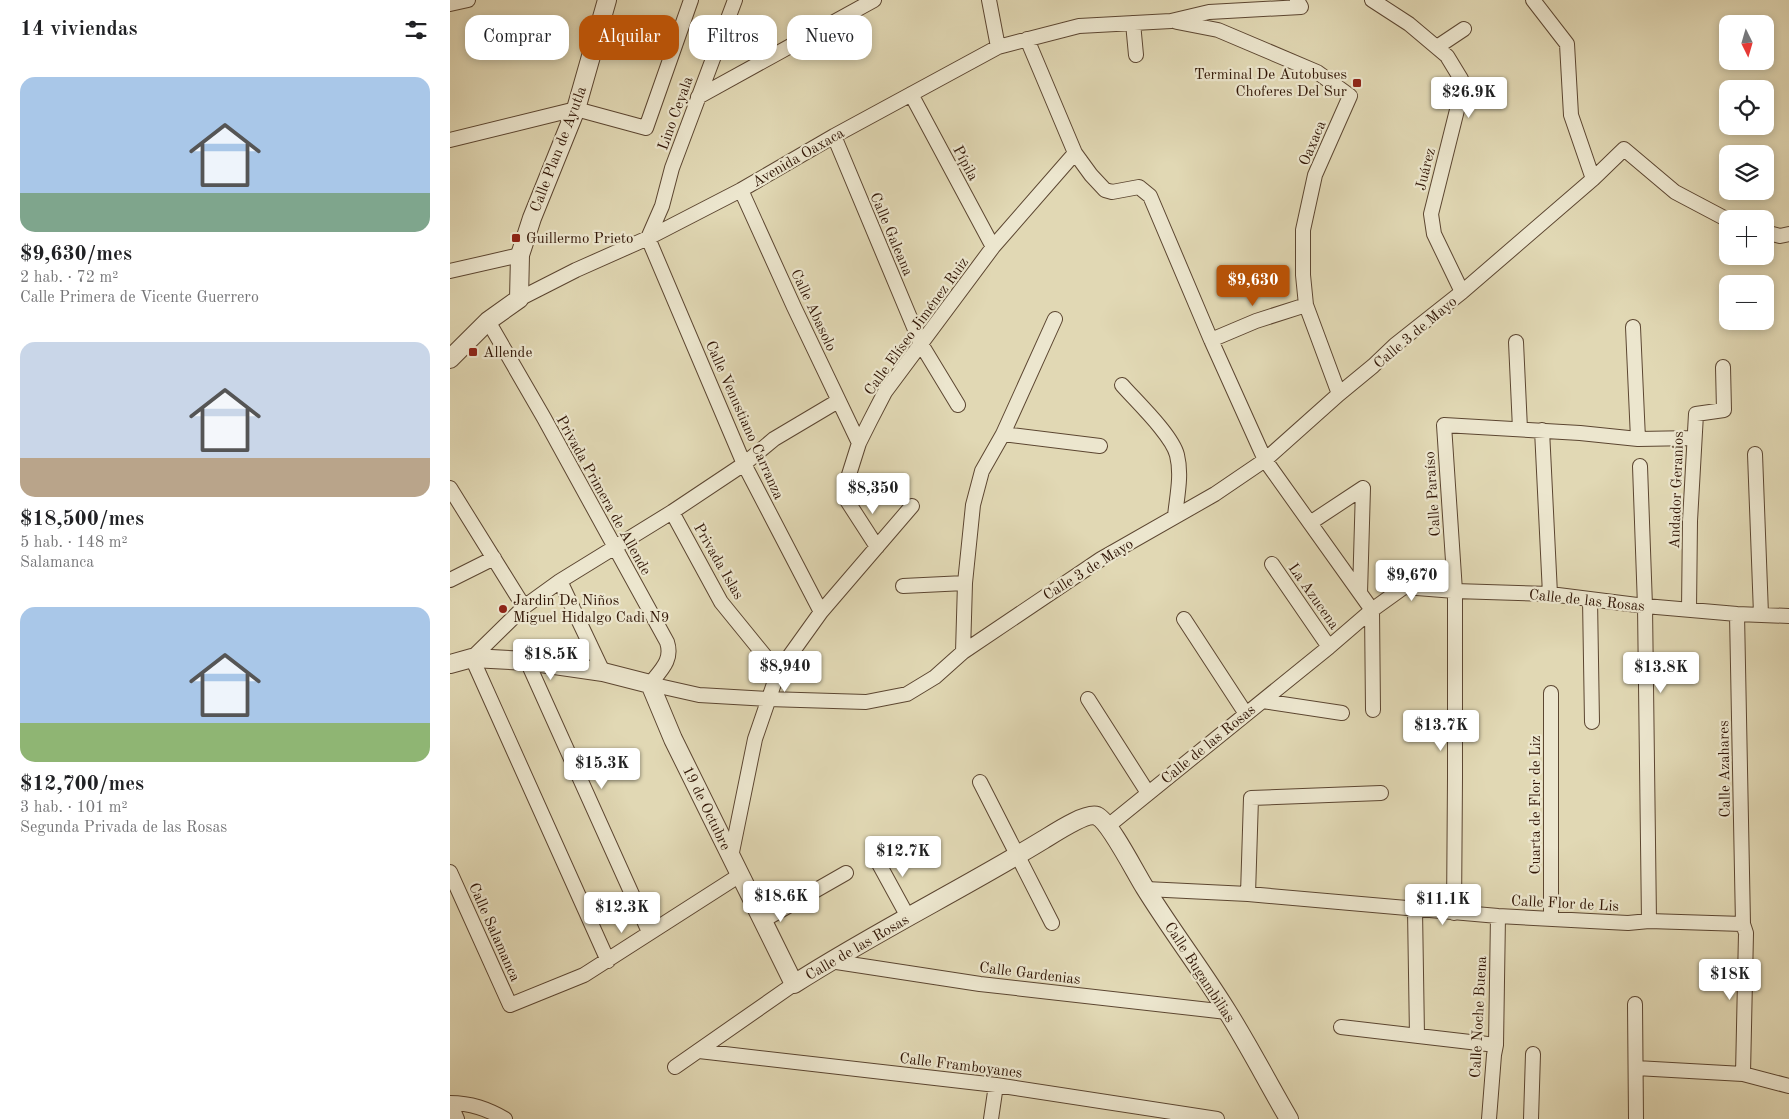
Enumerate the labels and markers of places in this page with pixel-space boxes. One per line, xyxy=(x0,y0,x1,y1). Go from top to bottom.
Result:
place label: Terminal De Autobuses Choferes Del Sur xyxy=(1194,68,1347,100)
pin: $26.9K xyxy=(1428,76,1510,119)
marker: Terminal De Autobuses Choferes Del Sur xyxy=(1351,77,1363,89)
marker: Guillermo Prieto xyxy=(510,232,522,244)
place label: Guillermo Prieto xyxy=(526,232,634,247)
pin: $9,630 xyxy=(1212,264,1294,307)
marker: Allende xyxy=(467,346,479,358)
place label: Allende xyxy=(483,346,532,361)
pin: $8,350 xyxy=(832,472,914,515)
pin: $9,670 xyxy=(1371,560,1453,602)
place label: Jardin De Niños Miguel Hidalgo Cadi N9 xyxy=(513,594,670,626)
marker: Jardin De Niños Miguel Hidalgo Cadi N9 xyxy=(497,603,509,615)
pin: $18.5K xyxy=(510,638,592,681)
pin: $8,940 xyxy=(744,650,826,693)
pin: $13.8K xyxy=(1620,652,1702,694)
pin: $13.7K xyxy=(1400,710,1482,752)
pin: $15.3K xyxy=(561,748,643,790)
pin: $12.7K xyxy=(862,836,944,878)
pin: $18.6K xyxy=(740,880,822,923)
pin: $11.1K xyxy=(1402,884,1484,926)
pin: $12.3K xyxy=(581,892,663,934)
pin: $18K xyxy=(1700,958,1760,1001)

